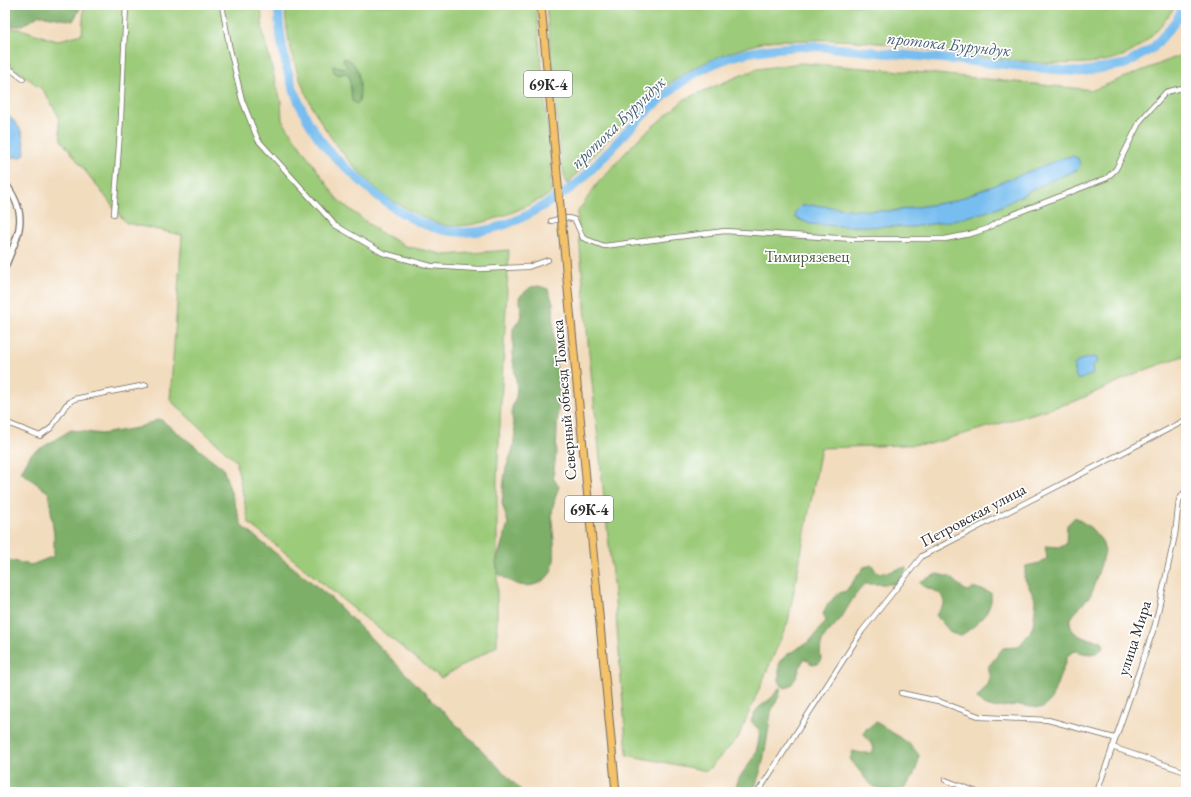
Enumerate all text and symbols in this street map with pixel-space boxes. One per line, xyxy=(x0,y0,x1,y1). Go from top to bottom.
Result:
water label: протока Бурундук xyxy=(886,27,1013,62)
water label: протока Бурундук xyxy=(566,70,671,173)
road number: 69К-4 xyxy=(524,71,572,97)
park label: Тимирязевец xyxy=(765,246,850,267)
street label: Северный объезд Томска xyxy=(546,318,581,481)
street label: Петровская улица xyxy=(916,478,1030,552)
road number: 69К-4 xyxy=(565,496,613,522)
street label: улица Мира xyxy=(1112,597,1156,678)

